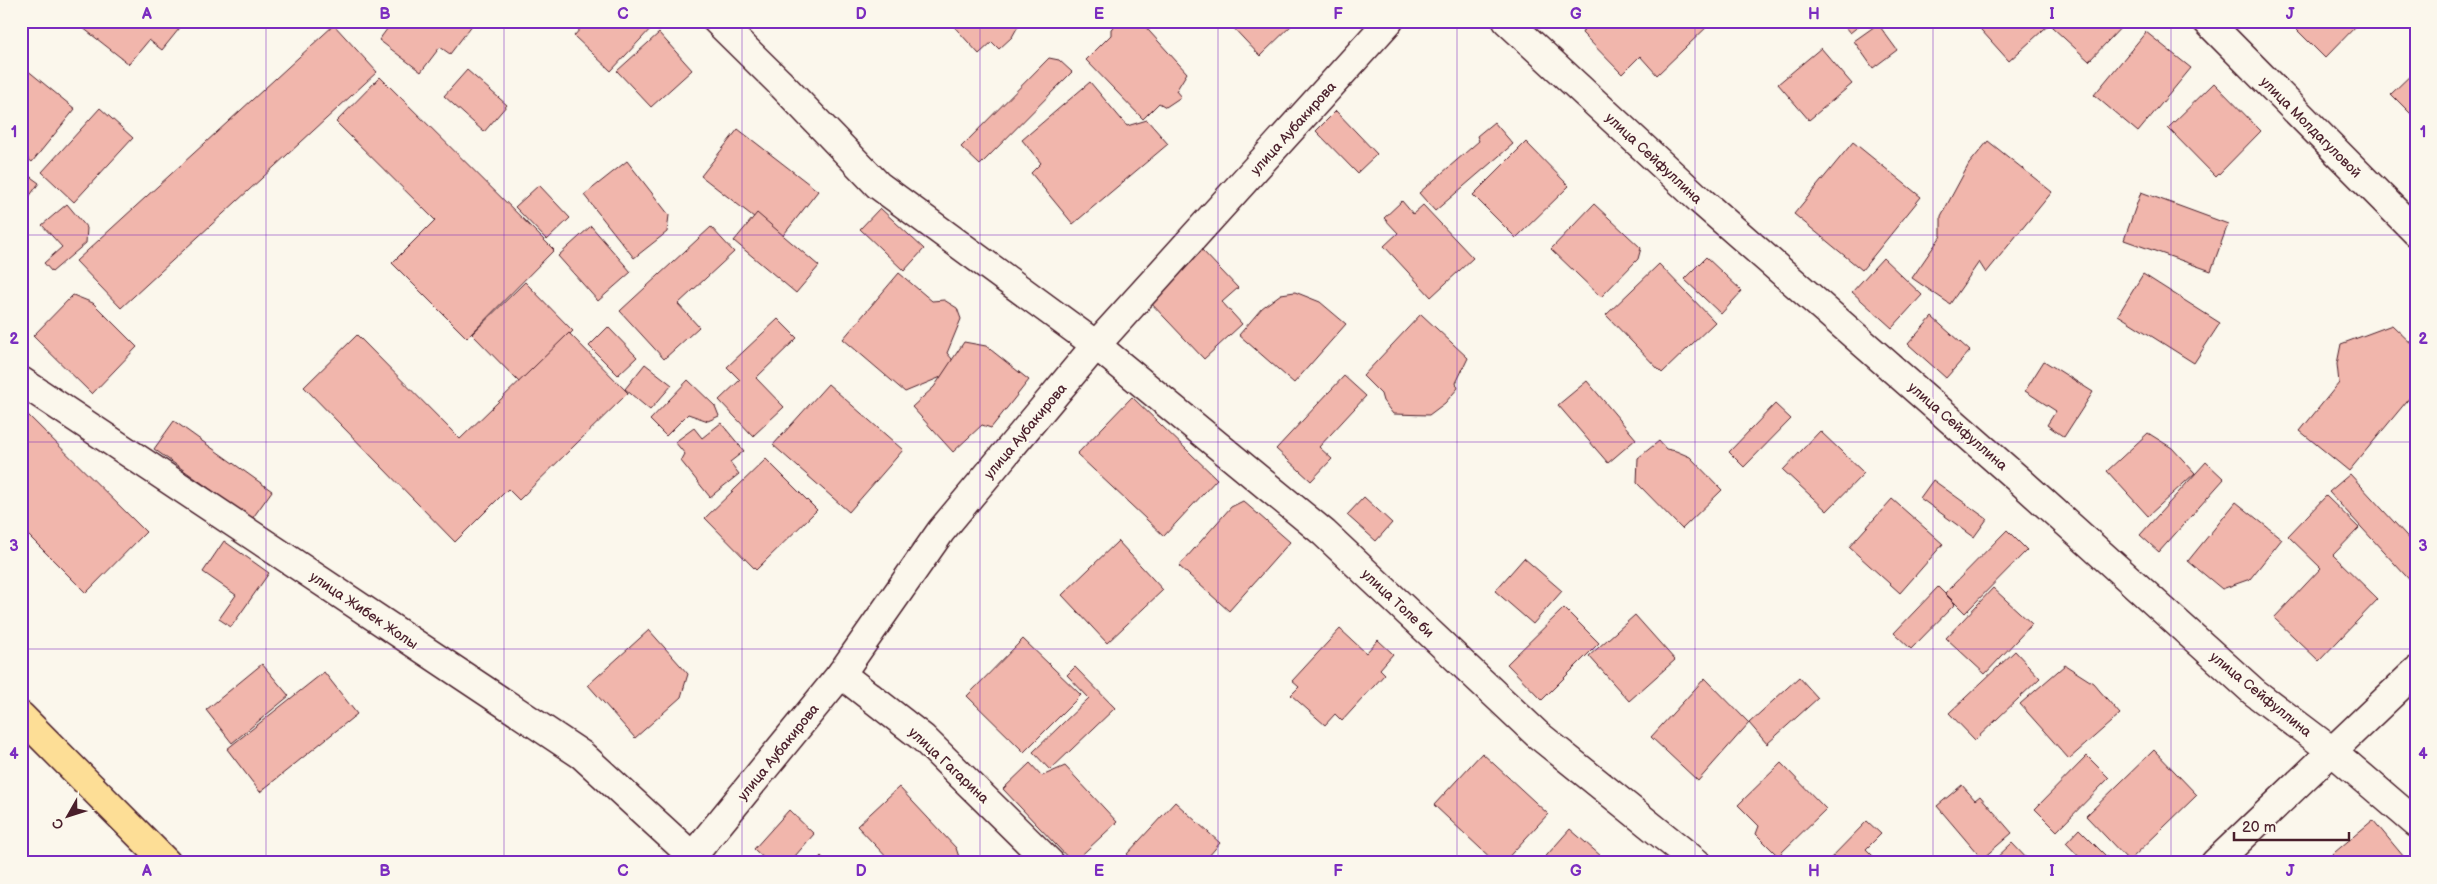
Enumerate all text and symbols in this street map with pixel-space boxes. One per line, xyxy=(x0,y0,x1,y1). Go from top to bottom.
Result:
text: A xyxy=(141,5,152,24)
text: B xyxy=(379,5,391,24)
text: C xyxy=(617,5,629,24)
text: D xyxy=(855,5,867,24)
text: E xyxy=(1094,5,1104,24)
text: F xyxy=(1333,5,1343,24)
text: G xyxy=(1570,5,1582,24)
text: H xyxy=(1808,5,1820,24)
text: I xyxy=(2049,5,2055,24)
text: J xyxy=(2286,5,2295,24)
street label: улица Молдагуловой xyxy=(2257,73,2365,181)
street label: улица Аубакирова xyxy=(1247,78,1340,178)
street label: улица Сейфуллина xyxy=(1602,109,1706,208)
text: 1 xyxy=(11,123,17,142)
text: 1 xyxy=(2420,123,2426,142)
text: 2 xyxy=(9,330,19,349)
text: 2 xyxy=(2418,330,2428,349)
street label: улица Сейфуллина xyxy=(1905,379,2011,475)
street label: улица Аубакирова xyxy=(980,380,1071,483)
text: 3 xyxy=(9,537,19,556)
text: 3 xyxy=(2418,537,2428,556)
street label: улица Толе би xyxy=(1358,565,1437,641)
street label: улица Жибек Жолы xyxy=(306,568,421,653)
street label: улица Сейфуллина xyxy=(2206,648,2316,741)
street label: улица Аубакирова xyxy=(734,700,823,804)
street label: улица Гагарина xyxy=(905,724,993,807)
text: 4 xyxy=(9,745,19,764)
text: 4 xyxy=(2418,745,2428,764)
north arrow xyxy=(42,792,92,842)
scale bar xyxy=(2234,809,2350,841)
text: С xyxy=(48,815,68,833)
text: 20 m xyxy=(2242,818,2276,837)
text: A xyxy=(141,862,152,881)
text: B xyxy=(379,862,391,881)
text: C xyxy=(617,862,629,881)
text: D xyxy=(855,862,867,881)
text: E xyxy=(1094,862,1104,881)
text: F xyxy=(1333,862,1343,881)
text: G xyxy=(1570,862,1582,881)
text: H xyxy=(1808,862,1820,881)
text: I xyxy=(2049,862,2055,881)
text: J xyxy=(2286,862,2295,881)

